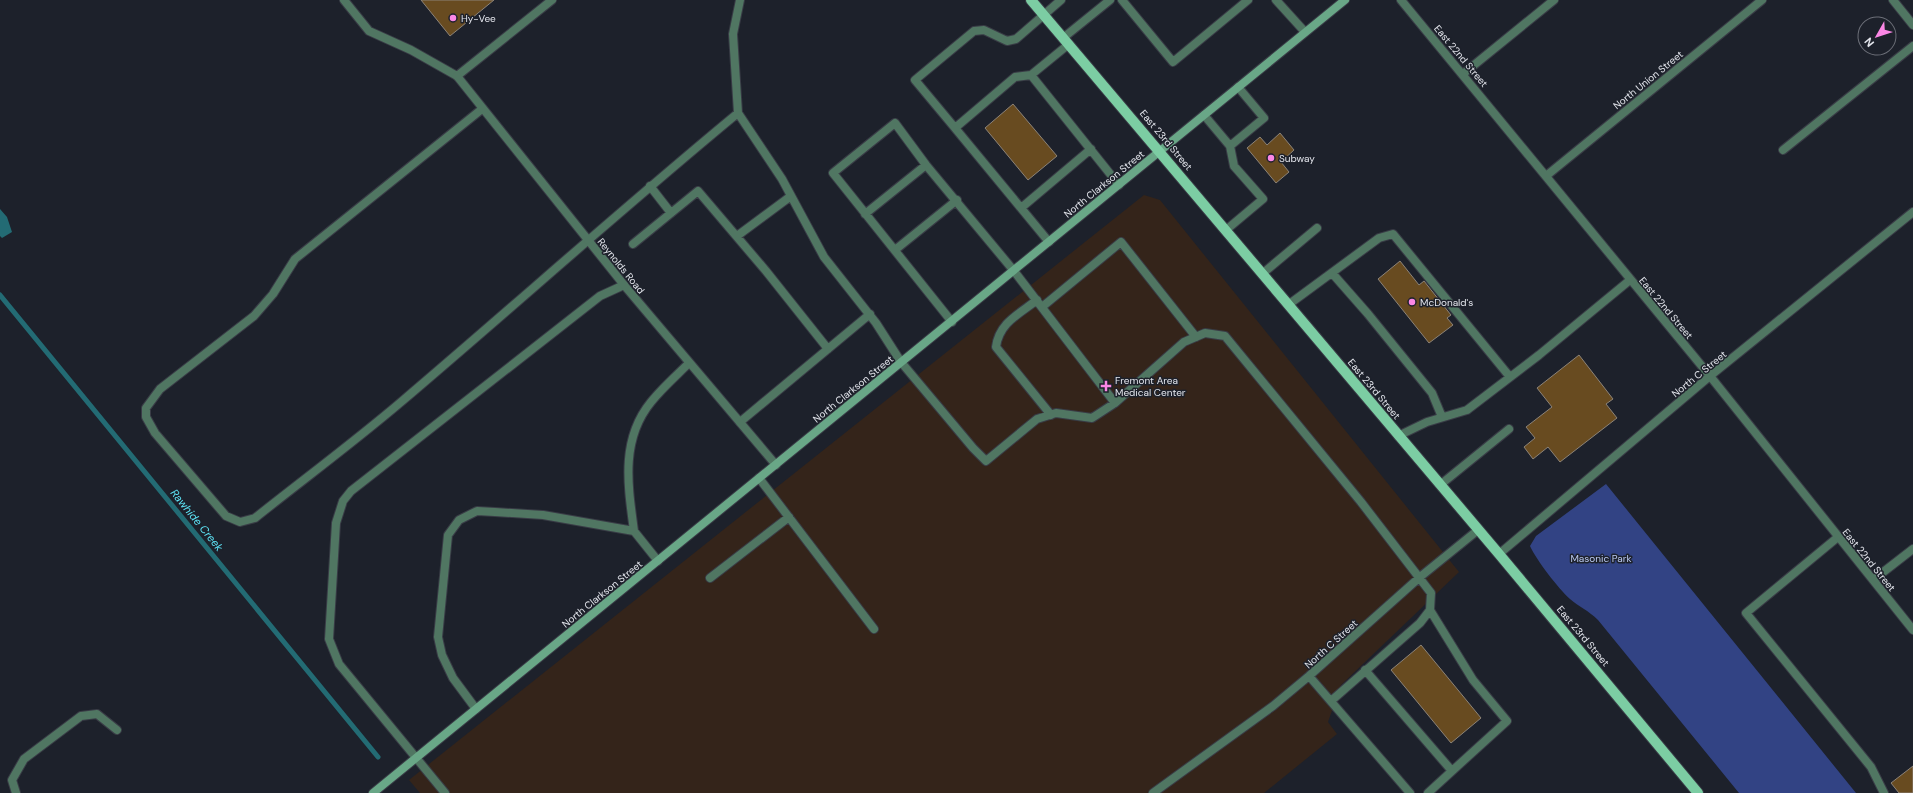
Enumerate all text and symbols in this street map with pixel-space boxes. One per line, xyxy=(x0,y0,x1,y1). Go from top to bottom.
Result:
place label: Hy-Vee xyxy=(461,12,496,25)
marker: Hy-Vee xyxy=(448,13,458,23)
north arrow xyxy=(1857,16,1897,56)
street label: East 22nd Street xyxy=(1431,22,1491,90)
text: N xyxy=(1861,35,1877,50)
street label: North Union Street xyxy=(1610,48,1686,112)
street label: East 23rd Street xyxy=(1137,107,1195,173)
street label: North Clarkson Street xyxy=(1061,147,1147,220)
place label: Subway xyxy=(1279,152,1315,165)
marker: Subway xyxy=(1266,153,1276,163)
street label: Reynolds Road xyxy=(595,236,647,296)
street label: East 22nd Street xyxy=(1636,274,1696,342)
place label: McDonald's xyxy=(1420,296,1473,309)
marker: McDonald's xyxy=(1407,297,1417,307)
street label: North C Street xyxy=(1669,348,1729,400)
street label: North Clarkson Street xyxy=(810,352,896,425)
street label: East 23rd Street xyxy=(1345,356,1403,422)
place label: Fremont Area Medical Center xyxy=(1115,374,1186,399)
marker: Fremont Area Medical Center xyxy=(1100,380,1112,392)
water label: Rawhide Creek xyxy=(168,486,227,554)
street label: East 22nd Street xyxy=(1840,526,1898,594)
park label: Masonic Park xyxy=(1570,552,1632,565)
street label: North Clarkson Street xyxy=(559,557,645,630)
street label: East 23rd Street xyxy=(1554,603,1612,669)
street label: North C Street xyxy=(1302,617,1360,671)

